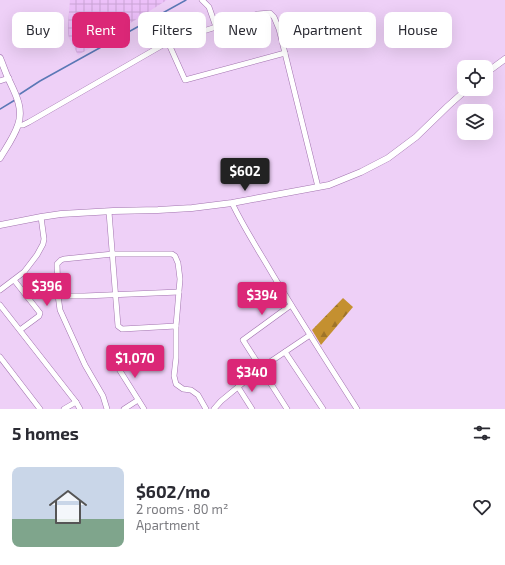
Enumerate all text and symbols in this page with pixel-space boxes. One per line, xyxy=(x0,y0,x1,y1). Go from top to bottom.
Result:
chip: Buy xyxy=(12,12,64,48)
chip: Rent xyxy=(72,12,130,48)
chip: Filters xyxy=(138,12,206,48)
chip: New xyxy=(214,12,271,48)
chip: Apartment xyxy=(279,12,376,48)
chip: House xyxy=(384,12,452,48)
map controls xyxy=(457,60,493,140)
button: locate xyxy=(457,60,493,96)
button: layers xyxy=(457,104,493,140)
pin: $602 xyxy=(221,158,269,192)
text: $602 xyxy=(230,163,260,179)
pin: $396 xyxy=(23,273,71,307)
text: $396 xyxy=(32,278,62,294)
pin: $394 xyxy=(238,282,286,316)
text: $394 xyxy=(247,287,277,303)
pin: $1,070 xyxy=(102,345,168,379)
text: $1,070 xyxy=(115,350,155,366)
pin: $340 xyxy=(228,359,276,393)
text: $340 xyxy=(236,364,268,380)
icon: filters xyxy=(471,422,493,444)
text: 5 homes xyxy=(12,423,79,443)
text: $602/mo xyxy=(136,481,210,501)
icon: home xyxy=(44,483,92,531)
icon: heart xyxy=(471,496,493,518)
text: 2 rooms · 80 m² xyxy=(136,501,228,517)
text: Apartment xyxy=(136,517,200,533)

